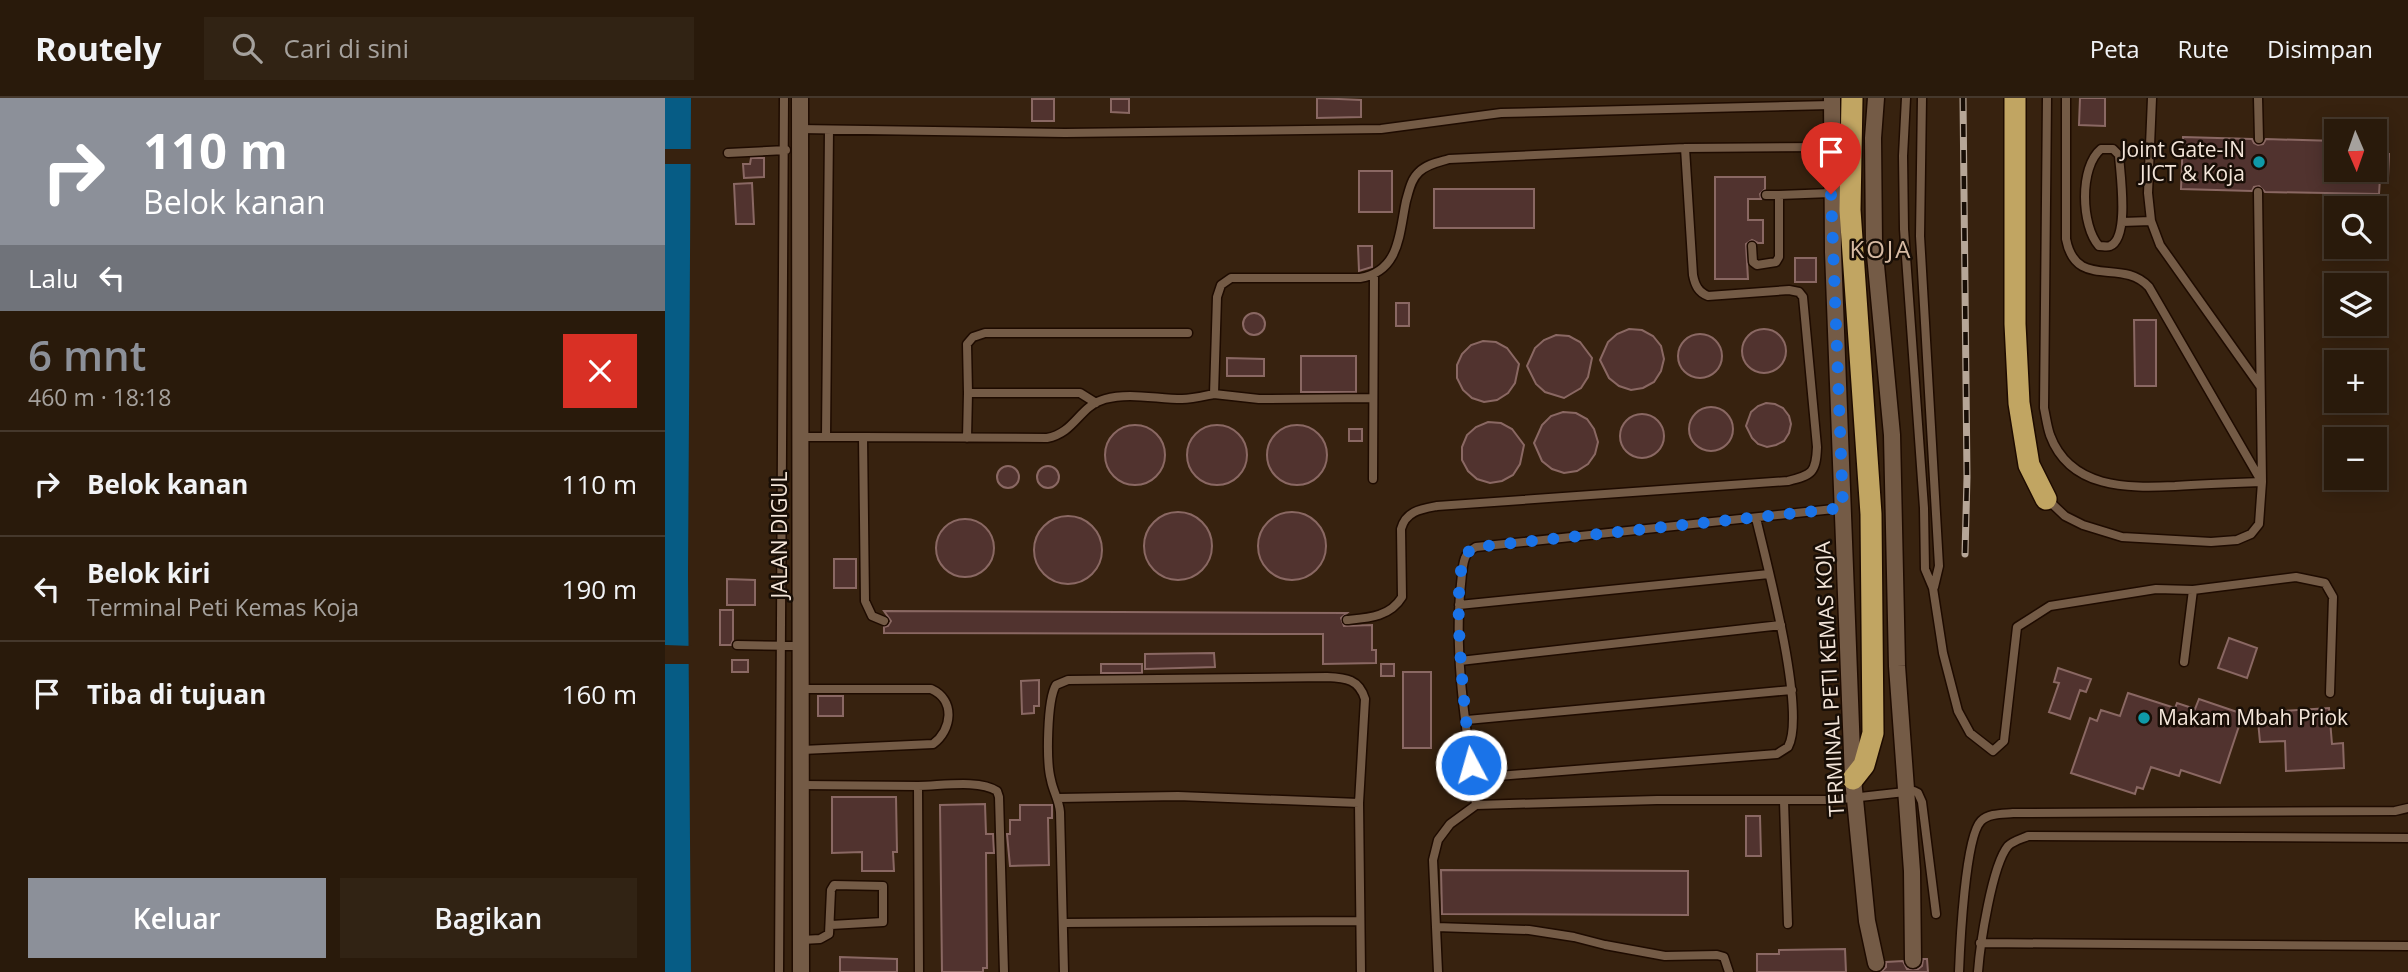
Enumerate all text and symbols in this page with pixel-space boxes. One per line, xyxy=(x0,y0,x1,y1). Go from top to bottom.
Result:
search box xyxy=(204,17,694,80)
text: Routely xyxy=(35,26,162,71)
icon: search xyxy=(228,29,266,67)
text: Cari di sini xyxy=(284,30,409,66)
text: Peta xyxy=(2090,32,2140,65)
text: Rute xyxy=(2178,32,2229,65)
text: Disimpan xyxy=(2267,32,2373,65)
text: 110 m xyxy=(143,117,288,183)
north arrow xyxy=(2324,119,2387,182)
map controls xyxy=(2324,119,2387,490)
pin xyxy=(1801,122,1861,194)
icon: right xyxy=(28,126,119,217)
icon: arrive xyxy=(1812,133,1850,171)
place label: Joint Gate-IN JICT & Koja xyxy=(2119,135,2245,187)
marker: Joint Gate-IN JICT & Koja xyxy=(2251,154,2267,170)
text: Belok kanan xyxy=(143,180,326,223)
button: search xyxy=(2324,196,2387,259)
district label: KOJA xyxy=(1850,232,1912,265)
icon: left xyxy=(93,259,131,297)
text: Lalu xyxy=(28,260,79,296)
button: layers xyxy=(2324,273,2387,336)
text: 6 mnt xyxy=(28,326,146,383)
button: close xyxy=(563,334,637,408)
button: + xyxy=(2324,350,2387,413)
text: 460 m · 18:18 xyxy=(28,381,171,413)
button: − xyxy=(2324,427,2387,490)
icon: right xyxy=(28,465,66,503)
text: Belok kanan xyxy=(87,466,248,502)
text: 110 m xyxy=(562,466,637,502)
street label: JALAN DIGUL xyxy=(765,471,793,601)
street label: TERMINAL PETI KEMAS KOJA xyxy=(1808,540,1850,817)
text: Belok kiri xyxy=(87,555,211,591)
icon: left xyxy=(28,570,66,608)
text: 190 m xyxy=(562,571,637,607)
text: Terminal Peti Kemas Koja xyxy=(87,591,359,623)
icon: arrive xyxy=(28,675,66,713)
text: Tiba di tujuan xyxy=(87,676,266,712)
text: 160 m xyxy=(562,676,637,712)
place label: Makam Mbah Priok xyxy=(2158,703,2348,731)
marker: Makam Mbah Priok xyxy=(2136,710,2152,726)
position arrow xyxy=(1434,728,1508,802)
button: Keluar xyxy=(28,878,326,958)
button: Bagikan xyxy=(340,878,637,958)

